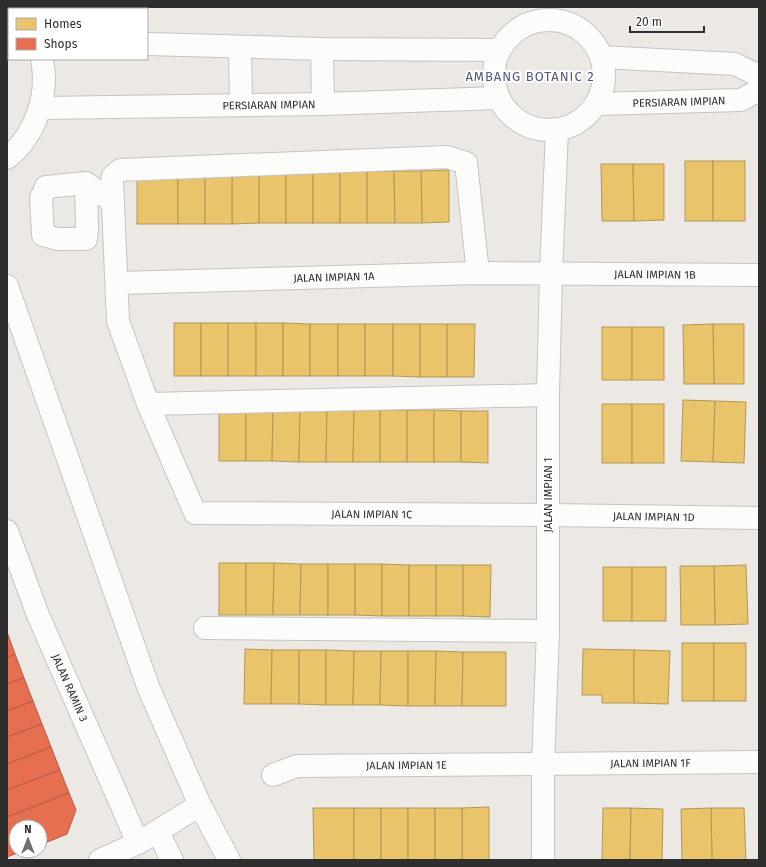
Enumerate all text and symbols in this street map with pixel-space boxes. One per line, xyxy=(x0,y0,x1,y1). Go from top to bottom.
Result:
legend xyxy=(8,8,148,60)
scale bar xyxy=(630,8,704,34)
text: 20 m xyxy=(636,15,662,29)
text: Homes xyxy=(44,17,82,31)
text: Shops xyxy=(44,37,78,51)
district label: AMBANG BOTANIC 2 xyxy=(465,69,595,84)
street label: PERSIARAN IMPIAN xyxy=(632,94,726,109)
street label: PERSIARAN IMPIAN xyxy=(222,98,316,112)
street label: JALAN IMPIAN 1B xyxy=(614,267,696,281)
street label: JALAN IMPIAN 1A xyxy=(293,269,375,285)
street label: JALAN IMPIAN 1 xyxy=(542,458,555,532)
street label: JALAN IMPIAN 1C xyxy=(331,507,412,521)
street label: JALAN IMPIAN 1D xyxy=(613,509,695,524)
street label: JALAN RAMIN 3 xyxy=(49,652,90,724)
street label: JALAN IMPIAN 1F xyxy=(610,756,691,770)
street label: JALAN IMPIAN 1E xyxy=(366,758,447,772)
north arrow xyxy=(8,819,48,859)
text: N xyxy=(24,823,32,836)

